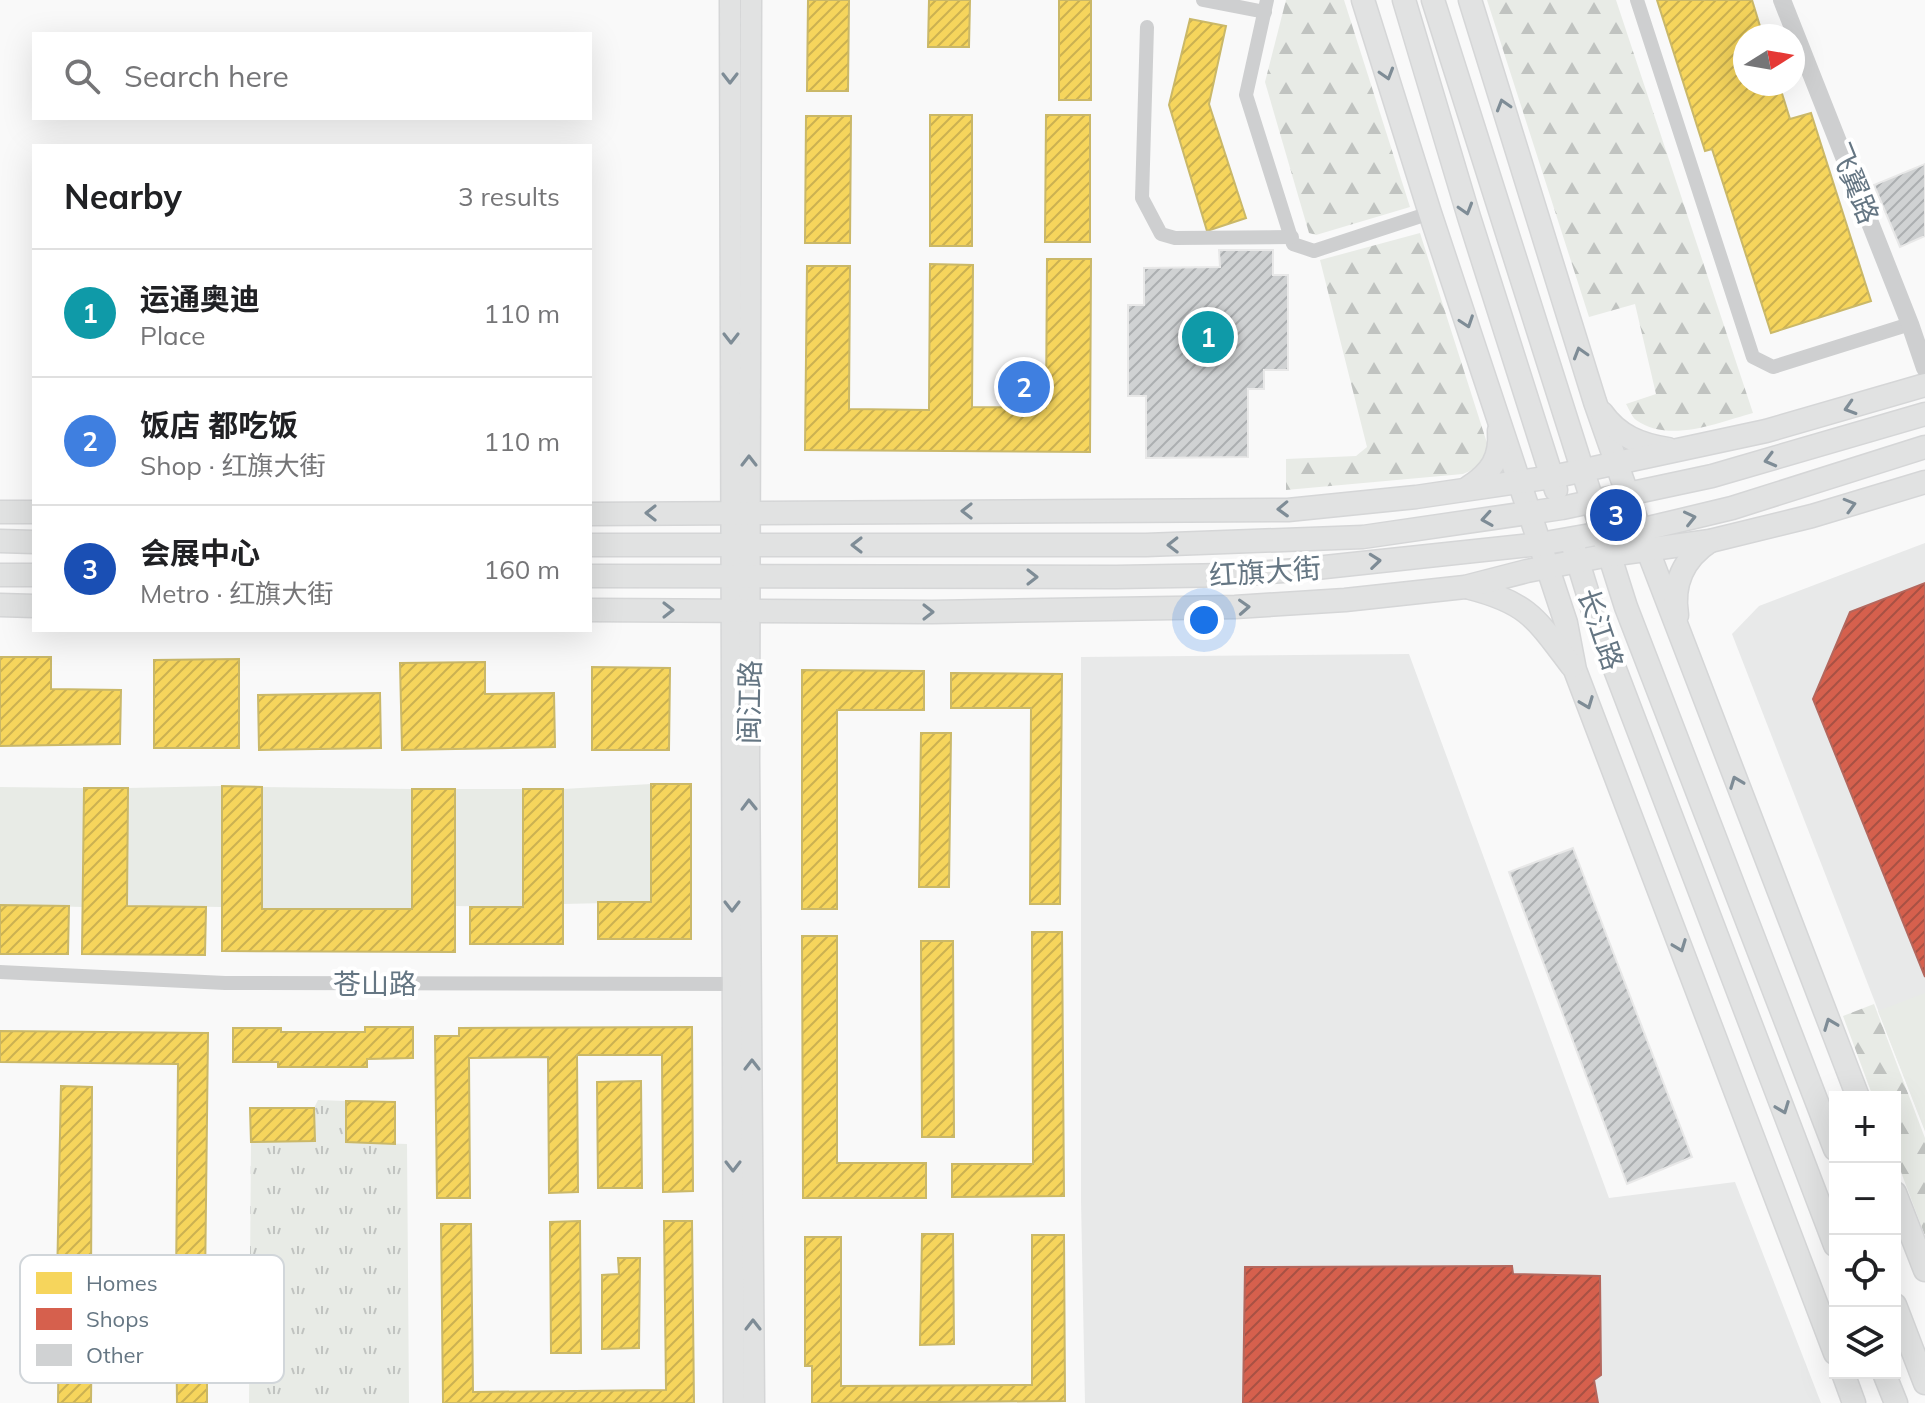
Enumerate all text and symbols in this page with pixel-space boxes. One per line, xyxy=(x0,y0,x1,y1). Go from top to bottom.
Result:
north arrow xyxy=(1733,24,1805,96)
search box xyxy=(32,32,592,120)
icon: search xyxy=(60,54,104,98)
text: Search here xyxy=(124,57,289,95)
one-way arrow xyxy=(1378,67,1394,81)
one-way arrow xyxy=(721,72,739,85)
one-way arrow xyxy=(1496,99,1512,112)
street label: 飞翼路 xyxy=(1823,137,1887,229)
text: Nearby xyxy=(64,175,182,218)
text: 3 results xyxy=(458,180,560,213)
one-way arrow xyxy=(1457,202,1473,215)
text: 运通奥迪 xyxy=(140,280,260,318)
text: 1 xyxy=(82,297,98,330)
text: 110 m xyxy=(484,297,560,330)
pin: 1 xyxy=(1182,307,1234,367)
one-way arrow xyxy=(1457,314,1473,328)
text: Place xyxy=(140,319,205,352)
one-way arrow xyxy=(722,332,740,345)
one-way arrow xyxy=(1573,347,1589,361)
pin: 2 xyxy=(998,357,1050,417)
one-way arrow xyxy=(1844,399,1858,415)
text: 饭店 都吃饭 xyxy=(140,406,298,444)
text: 2 xyxy=(82,425,98,458)
text: 110 m xyxy=(484,425,560,458)
text: Shop · 红旗大街 xyxy=(140,449,325,482)
one-way arrow xyxy=(1763,451,1777,468)
one-way arrow xyxy=(740,454,758,467)
pin: 3 xyxy=(1590,485,1642,545)
one-way arrow xyxy=(1842,498,1856,514)
one-way arrow xyxy=(1276,501,1289,518)
one-way arrow xyxy=(960,502,973,520)
one-way arrow xyxy=(644,504,657,522)
one-way arrow xyxy=(1480,510,1494,527)
one-way arrow xyxy=(1683,510,1697,527)
text: 会展中心 xyxy=(140,534,260,572)
one-way arrow xyxy=(850,536,863,554)
one-way arrow xyxy=(1166,536,1179,553)
street label: 红旗大街 xyxy=(1208,550,1322,592)
text: 3 xyxy=(82,553,98,586)
text: 160 m xyxy=(484,553,560,586)
one-way arrow xyxy=(1369,553,1382,570)
one-way arrow xyxy=(1026,568,1039,586)
text: Metro · 红旗大街 xyxy=(140,577,333,610)
street label: 长江路 xyxy=(1571,584,1631,674)
one-way arrow xyxy=(1238,598,1251,615)
your location xyxy=(1184,600,1224,640)
one-way arrow xyxy=(662,601,675,619)
one-way arrow xyxy=(922,603,935,621)
street label: 闽江路 xyxy=(731,660,767,744)
one-way arrow xyxy=(1578,695,1594,709)
one-way arrow xyxy=(1729,776,1746,790)
one-way arrow xyxy=(740,798,758,811)
one-way arrow xyxy=(723,900,741,913)
one-way arrow xyxy=(1670,938,1687,952)
street label: 苍山路 xyxy=(333,966,417,1001)
one-way arrow xyxy=(1823,1018,1840,1032)
one-way arrow xyxy=(743,1058,761,1071)
map controls xyxy=(1829,1091,1901,1379)
button: + xyxy=(1829,1091,1901,1163)
one-way arrow xyxy=(1773,1101,1790,1115)
one-way arrow xyxy=(724,1160,742,1173)
button: − xyxy=(1829,1163,1901,1235)
button: locate xyxy=(1829,1235,1901,1307)
legend xyxy=(20,1255,284,1383)
text: Homes xyxy=(86,1269,158,1297)
text: Shops xyxy=(86,1305,149,1333)
button: layers xyxy=(1829,1307,1901,1379)
one-way arrow xyxy=(744,1318,762,1331)
text: Other xyxy=(86,1341,144,1369)

